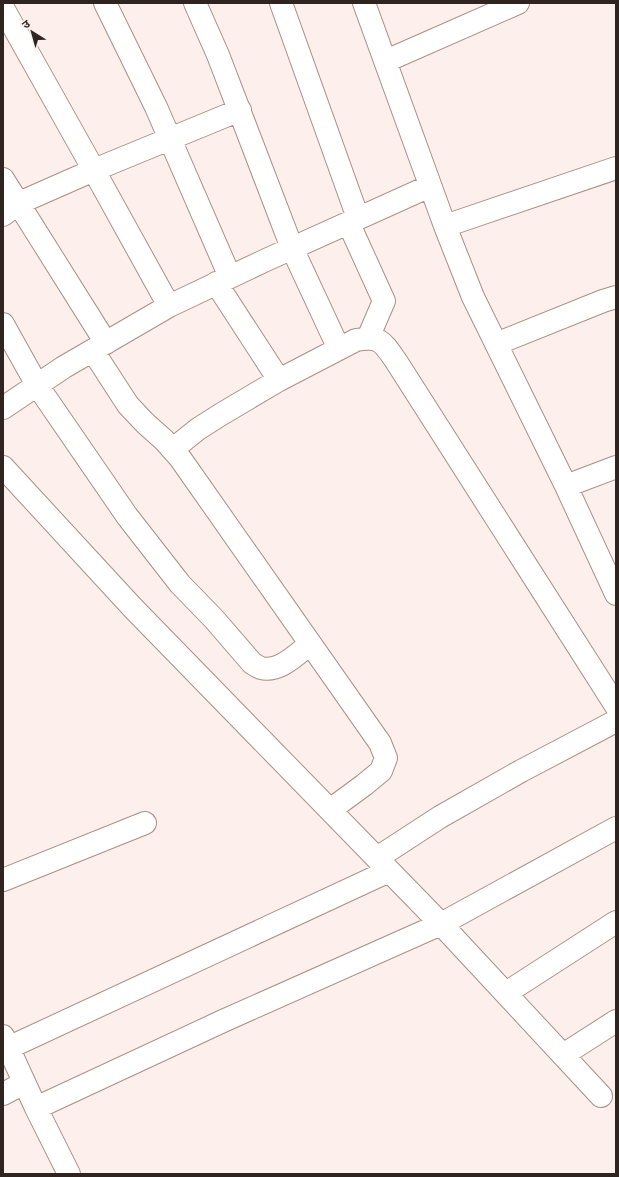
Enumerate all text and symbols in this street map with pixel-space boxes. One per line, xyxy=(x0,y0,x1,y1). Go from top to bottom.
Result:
north arrow xyxy=(12,12,52,52)
text: उ xyxy=(19,16,33,32)

